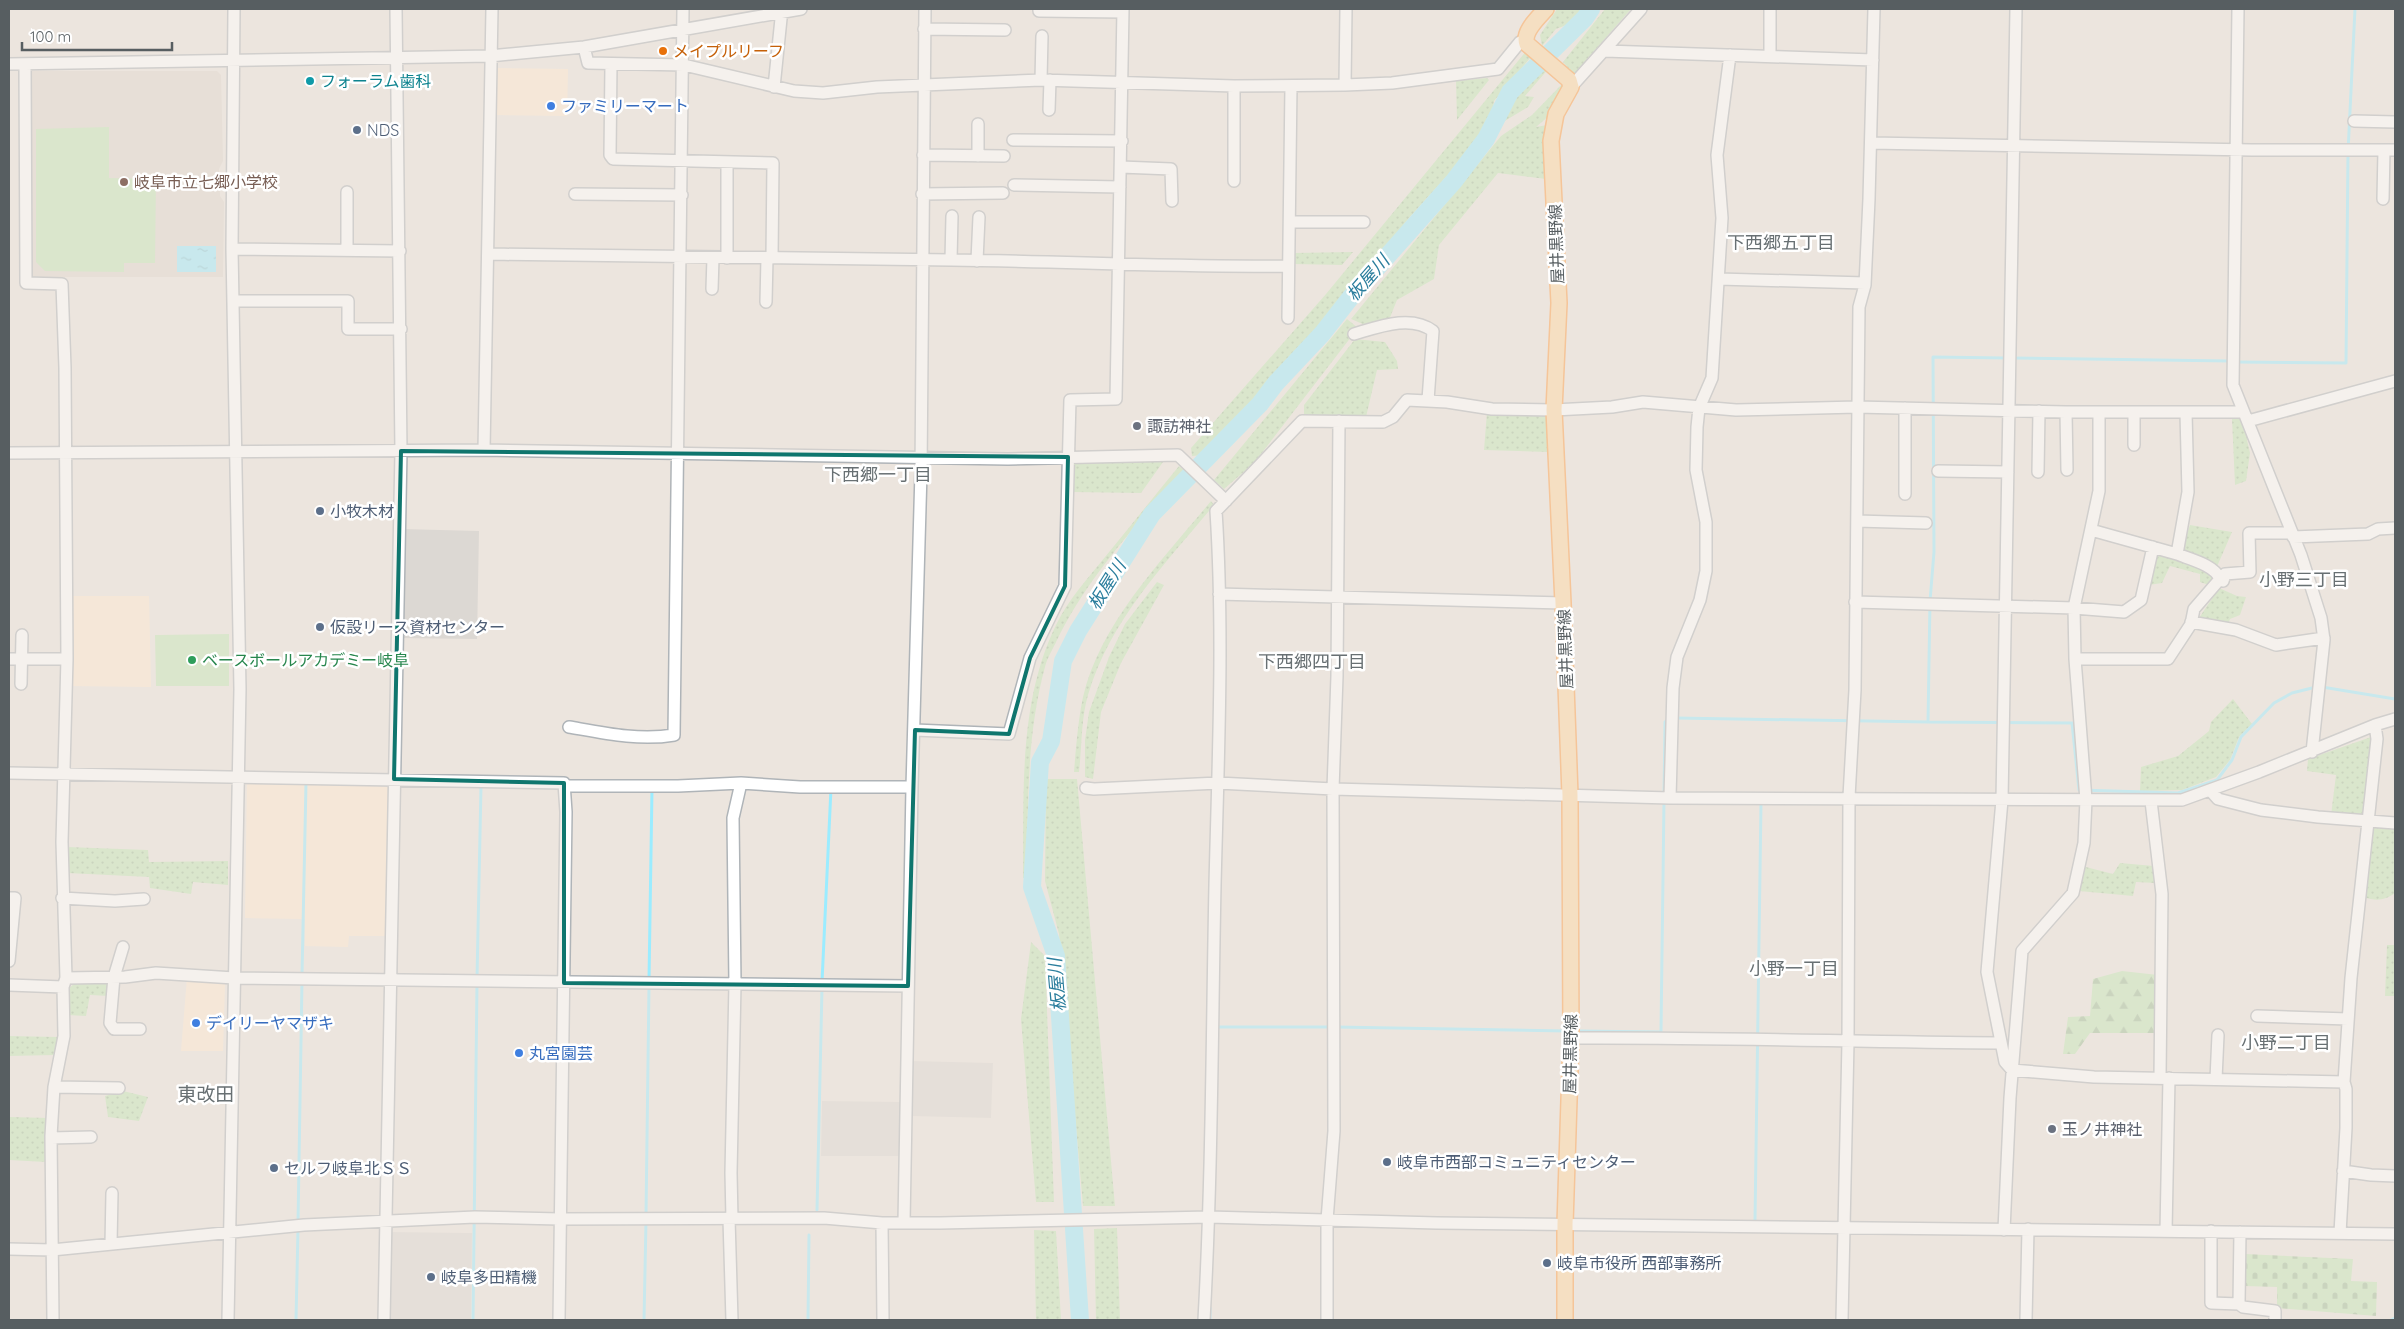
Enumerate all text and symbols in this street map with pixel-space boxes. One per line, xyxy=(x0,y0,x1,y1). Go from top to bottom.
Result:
scale bar xyxy=(22,20,172,52)
text: 100 m xyxy=(30,27,71,46)
place label: メイプルリーフ xyxy=(673,41,784,61)
marker: メイプルリーフ xyxy=(657,45,669,57)
place label: フォーラム歯科 xyxy=(320,71,432,91)
marker: フォーラム歯科 xyxy=(304,75,316,87)
place label: ファミリーマート xyxy=(561,96,689,116)
marker: ファミリーマート xyxy=(545,100,557,112)
place label: NDS xyxy=(367,120,399,140)
marker: NDS xyxy=(351,124,363,136)
place label: 岐阜市立七郷小学校 xyxy=(134,172,278,192)
marker: 岐阜市立七郷小学校 xyxy=(118,176,130,188)
street label: 屋井黒野線 xyxy=(1545,204,1567,284)
district label: 下西郷五丁目 xyxy=(1727,231,1835,254)
water label: 板屋川 xyxy=(1341,248,1395,306)
place label: 諏訪神社 xyxy=(1147,416,1211,436)
marker: 諏訪神社 xyxy=(1131,420,1143,432)
district label: 下西郷一丁目 xyxy=(824,463,932,486)
place label: 小牧木材 xyxy=(330,501,394,521)
marker: 小牧木材 xyxy=(314,505,326,517)
water label: 板屋川 xyxy=(1083,554,1132,614)
district label: 小野三丁目 xyxy=(2259,568,2349,591)
street label: 屋井黒野線 xyxy=(1554,609,1576,689)
place label: 仮設リース資材センター xyxy=(330,617,505,637)
marker: 仮設リース資材センター xyxy=(314,621,326,633)
place label: ベースボールアカデミー岐阜 xyxy=(202,650,409,670)
district label: 下西郷四丁目 xyxy=(1258,650,1366,673)
marker: ベースボールアカデミー岐阜 xyxy=(186,654,198,666)
water label: 板屋川 xyxy=(1043,955,1070,1013)
district label: 小野一丁目 xyxy=(1749,957,1839,980)
place label: デイリーヤマザキ xyxy=(206,1013,334,1033)
street label: 屋井黒野線 xyxy=(1559,1014,1581,1094)
marker: デイリーヤマザキ xyxy=(190,1017,202,1029)
district label: 小野二丁目 xyxy=(2241,1031,2331,1054)
place label: 丸宮園芸 xyxy=(529,1043,593,1063)
marker: 丸宮園芸 xyxy=(513,1047,525,1059)
district label: 東改田 xyxy=(177,1082,235,1106)
place label: 玉ノ井神社 xyxy=(2062,1119,2142,1139)
marker: 玉ノ井神社 xyxy=(2046,1123,2058,1135)
place label: 岐阜市西部コミュニティセンター xyxy=(1397,1152,1636,1172)
marker: 岐阜市西部コミュニティセンター xyxy=(1381,1156,1393,1168)
place label: セルフ岐阜北ＳＳ xyxy=(284,1158,412,1178)
marker: セルフ岐阜北ＳＳ xyxy=(268,1162,280,1174)
place label: 岐阜市役所 西部事務所 xyxy=(1557,1253,1721,1273)
marker: 岐阜市役所 西部事務所 xyxy=(1541,1257,1553,1269)
place label: 岐阜多田精機 xyxy=(441,1267,537,1287)
marker: 岐阜多田精機 xyxy=(425,1271,437,1283)

